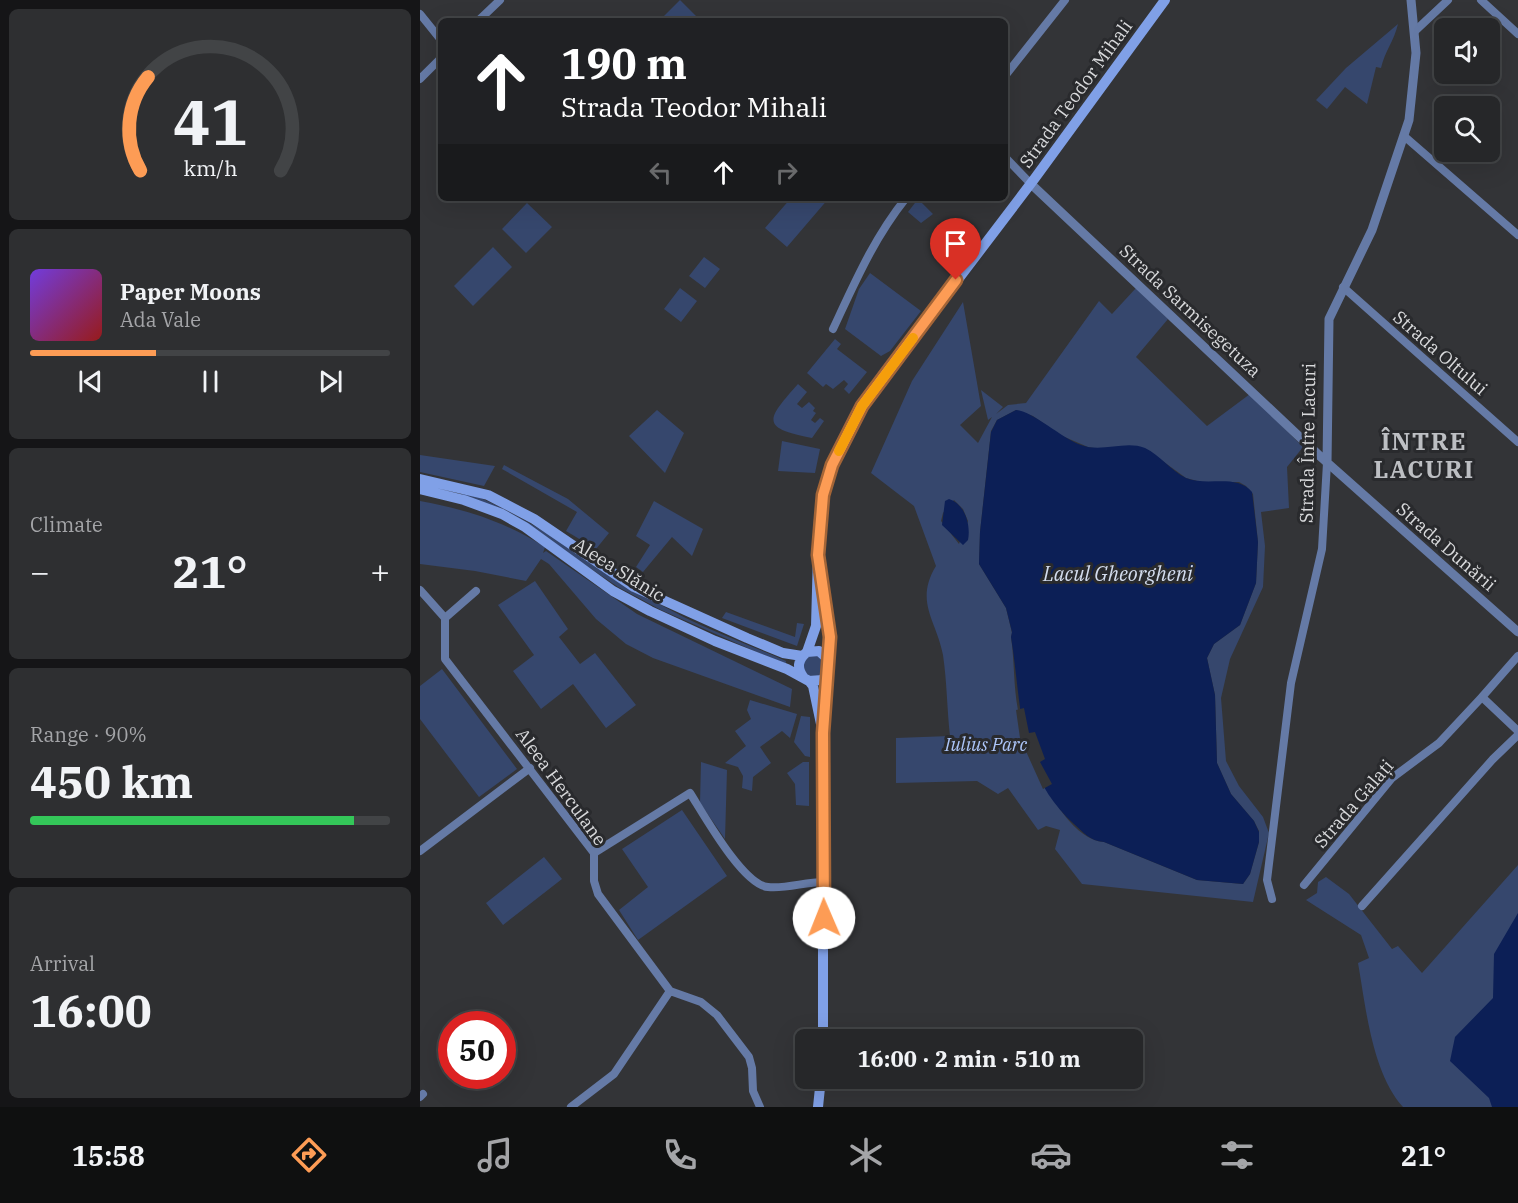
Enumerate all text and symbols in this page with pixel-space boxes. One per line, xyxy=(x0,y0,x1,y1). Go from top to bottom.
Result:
street label: Strada Teodor Mihali xyxy=(1014,15,1137,172)
map controls xyxy=(1434,18,1500,162)
button: sound xyxy=(1434,18,1500,84)
text: 190 m xyxy=(561,36,687,91)
icon: ahead xyxy=(462,42,540,120)
text: 41 xyxy=(173,81,247,162)
text: Strada Teodor Mihali xyxy=(561,89,827,124)
button: search xyxy=(1434,96,1500,162)
text: km/h xyxy=(183,155,237,183)
icon: left xyxy=(644,156,677,189)
icon: ahead xyxy=(707,156,740,189)
icon: right xyxy=(770,156,803,189)
pin xyxy=(930,218,981,280)
icon: arrive xyxy=(939,227,972,260)
street label: Strada Sarmisegetuza xyxy=(1115,239,1266,382)
text: Paper Moons xyxy=(120,277,261,306)
street label: Strada Oltului xyxy=(1388,305,1493,400)
text: Ada Vale xyxy=(120,306,201,333)
street label: Strada Între Lacuri xyxy=(1295,362,1320,523)
icon: previous xyxy=(74,365,107,398)
icon: pause xyxy=(194,365,227,398)
icon: next xyxy=(314,365,347,398)
district label: ÎNTRE LACURI xyxy=(1373,425,1475,485)
street label: Strada Dunării xyxy=(1392,497,1501,596)
text: Climate xyxy=(30,511,103,538)
street label: Aleea Slănic xyxy=(569,532,669,607)
text: 21° xyxy=(172,542,248,600)
text: − xyxy=(30,550,50,593)
text: + xyxy=(370,550,390,593)
water label: Lacul Gheorgheni xyxy=(1042,560,1193,587)
text: Range · 90% xyxy=(30,721,147,748)
street label: Aleea Herculane xyxy=(511,723,612,850)
park label: Iulius Parc xyxy=(944,733,1028,756)
text: 450 km xyxy=(30,752,193,810)
street label: Strada Galați xyxy=(1309,754,1399,853)
position arrow xyxy=(792,886,856,950)
text: Arrival xyxy=(30,950,95,977)
text: 16:00 xyxy=(30,981,152,1039)
speed limit sign: 50 xyxy=(438,1011,516,1089)
text: 16:00 · 2 min · 510 m xyxy=(857,1044,1081,1073)
icon: directions xyxy=(288,1134,330,1176)
icon: music xyxy=(474,1134,516,1176)
icon: phone xyxy=(659,1134,701,1176)
icon: climate xyxy=(845,1134,887,1176)
icon: car xyxy=(1030,1134,1072,1176)
icon: filters xyxy=(1216,1134,1258,1176)
text: 15:58 xyxy=(72,1138,145,1173)
text: 21° xyxy=(1401,1138,1446,1173)

